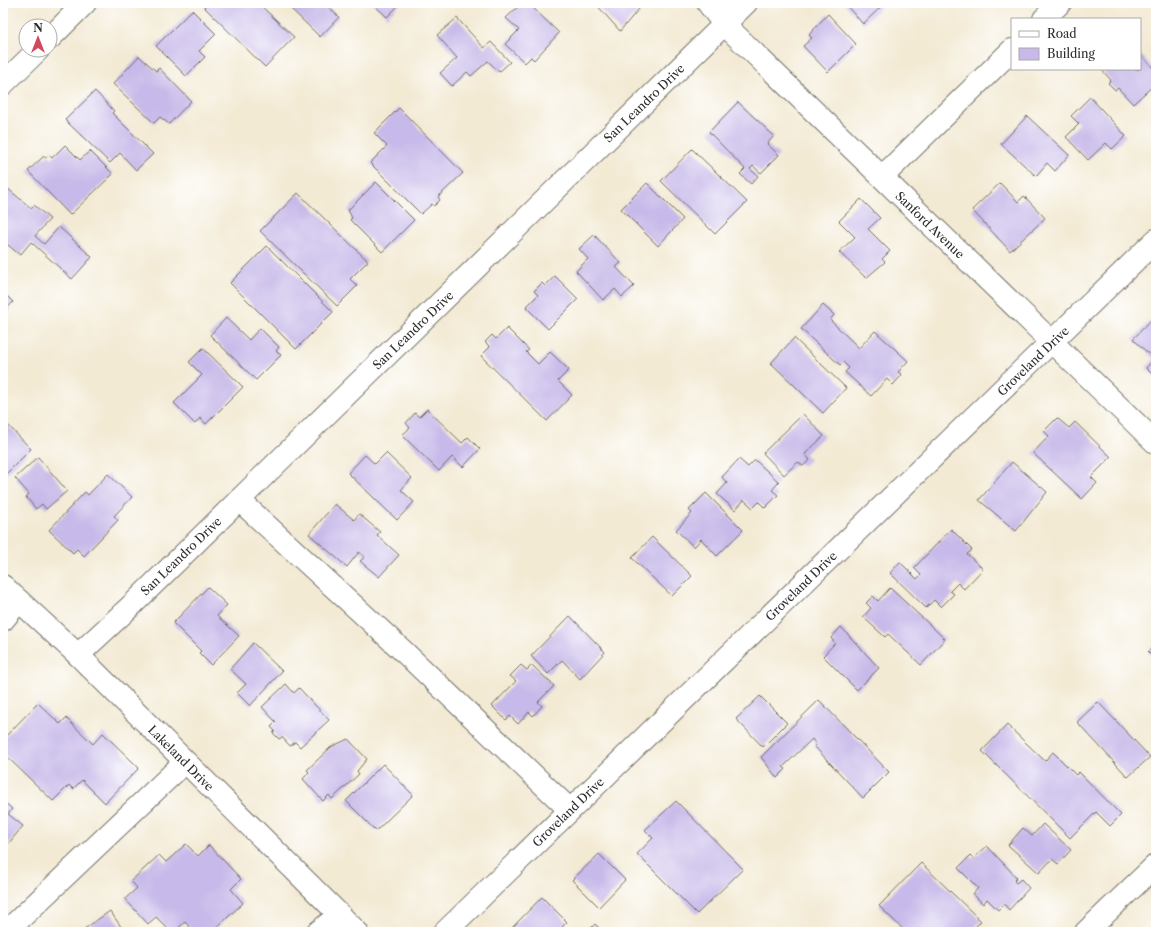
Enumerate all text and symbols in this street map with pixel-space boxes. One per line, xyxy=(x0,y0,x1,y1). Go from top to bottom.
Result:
north arrow xyxy=(18,18,58,58)
legend xyxy=(1011,18,1141,70)
text: N xyxy=(33,21,43,35)
text: Road xyxy=(1047,26,1077,41)
text: Building xyxy=(1047,46,1095,61)
street label: San Leandro Drive xyxy=(600,60,688,145)
street label: Sanford Avenue xyxy=(892,188,968,262)
street label: San Leandro Drive xyxy=(369,287,457,372)
street label: Groveland Drive xyxy=(994,323,1072,399)
street label: San Leandro Drive xyxy=(137,513,225,598)
street label: Groveland Drive xyxy=(762,548,840,624)
street label: Lakeland Drive xyxy=(145,722,217,794)
street label: Groveland Drive xyxy=(529,774,607,850)

